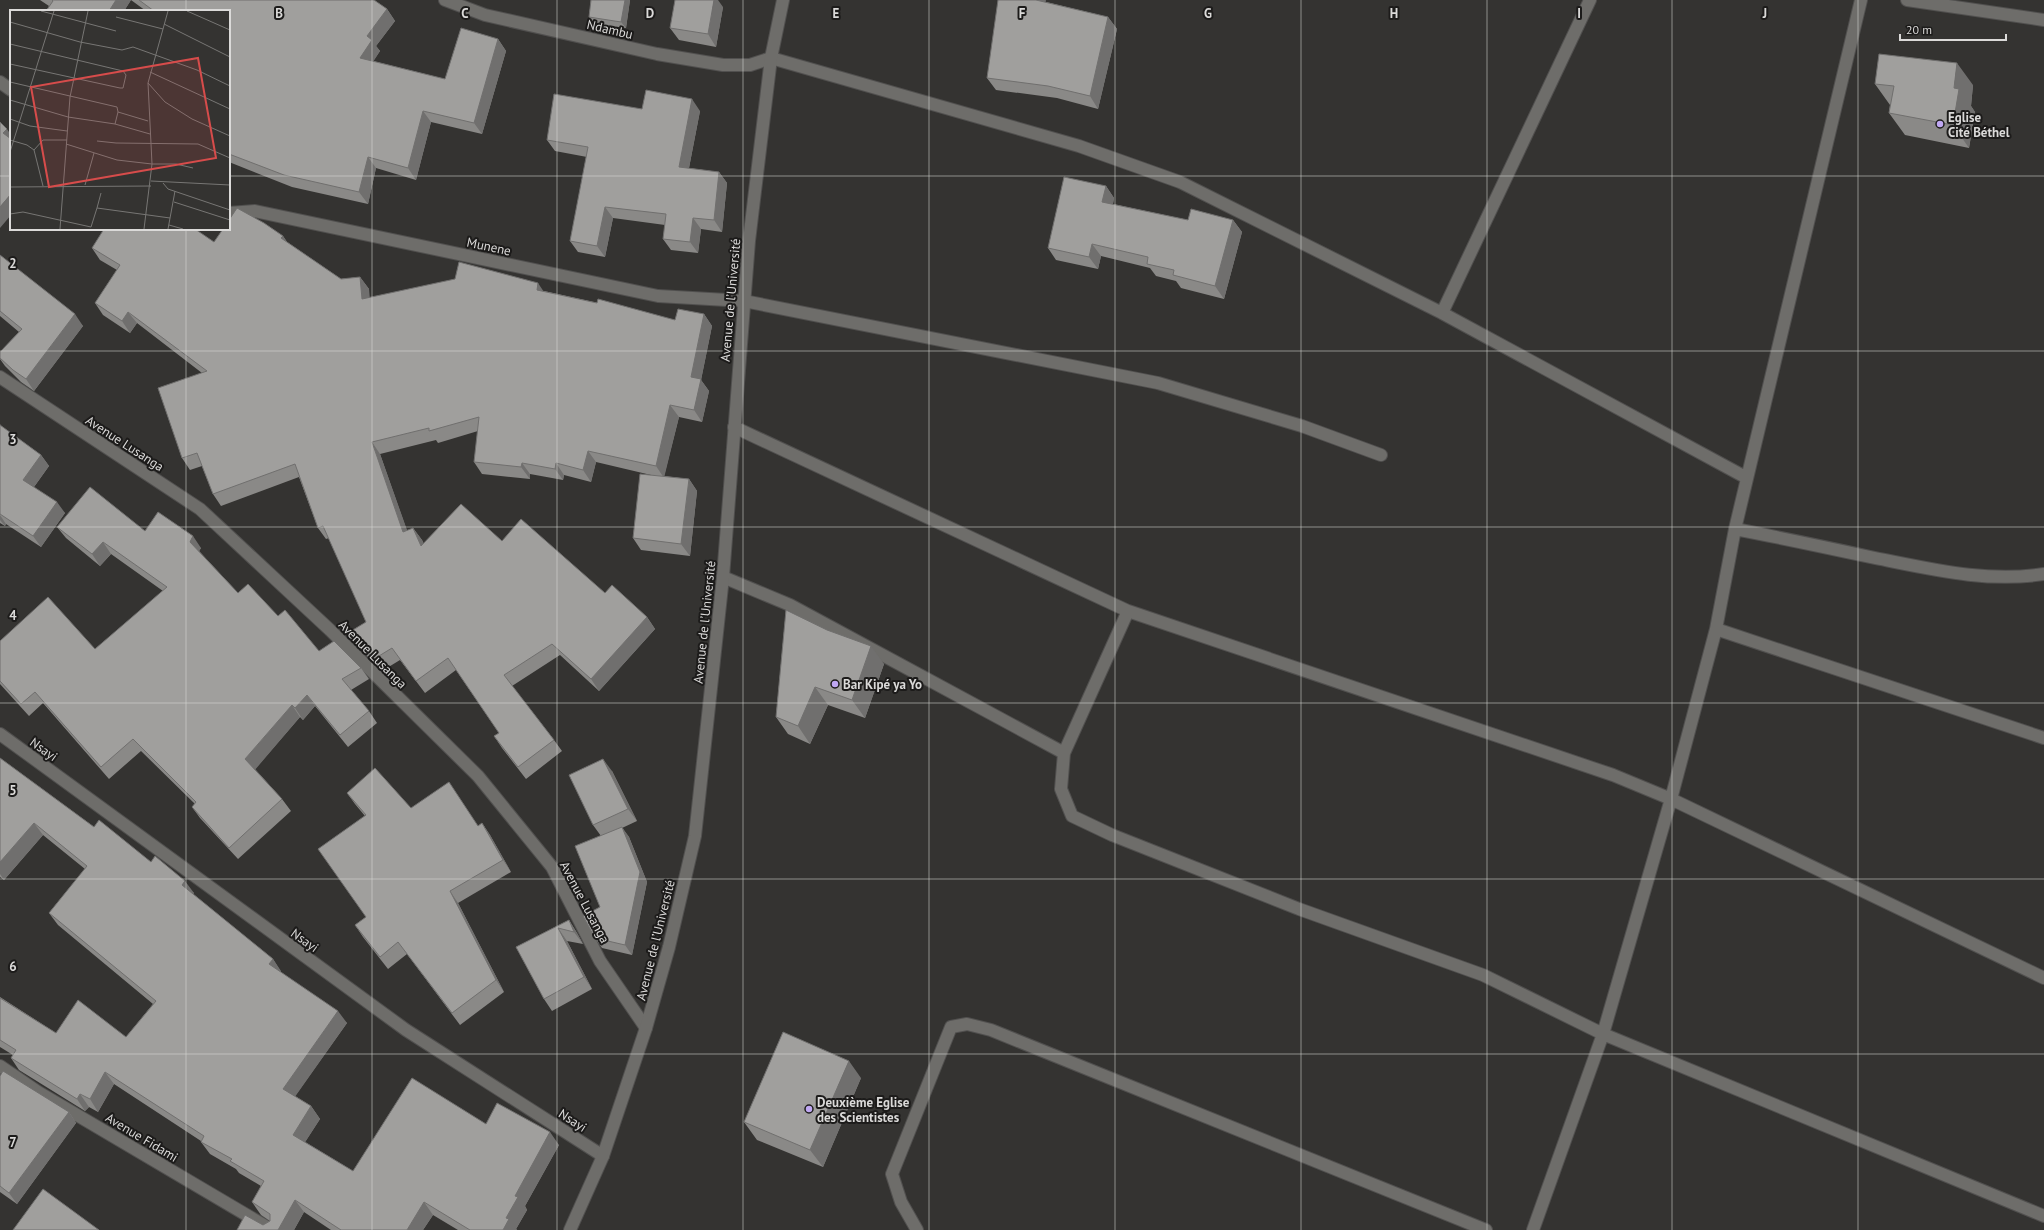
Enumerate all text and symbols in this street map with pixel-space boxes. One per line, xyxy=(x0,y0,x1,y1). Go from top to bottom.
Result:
text: B xyxy=(275,5,283,22)
text: C xyxy=(461,5,469,22)
text: D xyxy=(646,5,654,22)
text: E xyxy=(833,5,840,22)
text: F xyxy=(1019,5,1026,22)
text: G xyxy=(1204,5,1212,22)
text: H xyxy=(1390,5,1398,22)
text: I xyxy=(1577,5,1581,22)
text: J xyxy=(1762,5,1767,22)
inset map xyxy=(10,10,230,230)
street label: Ndambu xyxy=(585,16,635,43)
scale bar xyxy=(1900,16,2006,42)
text: 20 m xyxy=(1906,22,1932,37)
place label: Eglise Cité Béthel xyxy=(1948,109,2010,141)
marker: Eglise Cité Béthel xyxy=(1935,119,1945,129)
street label: Munene xyxy=(465,234,513,259)
street label: Avenue de l’Université xyxy=(717,238,744,362)
text: 2 xyxy=(9,255,17,272)
street label: Avenue Lusanga xyxy=(82,412,167,475)
text: 3 xyxy=(9,431,17,448)
street label: Avenue de l’Université xyxy=(690,560,719,684)
text: 4 xyxy=(9,607,17,624)
street label: Avenue Lusanga xyxy=(335,617,410,692)
place label: Bar Kipé ya Yo xyxy=(843,676,922,693)
marker: Bar Kipé ya Yo xyxy=(830,679,840,689)
street label: Nsayi xyxy=(26,734,61,765)
text: 5 xyxy=(9,782,17,799)
street label: Avenue Lusanga xyxy=(556,859,613,946)
street label: Avenue de l’Université xyxy=(632,878,679,1002)
street label: Nsayi xyxy=(287,925,322,956)
text: 6 xyxy=(9,958,17,975)
place label: Deuxième Eglise des Scientistes xyxy=(817,1094,910,1126)
marker: Deuxième Eglise des Scientistes xyxy=(804,1104,814,1114)
street label: Nsayi xyxy=(555,1105,590,1136)
street label: Avenue Fidami xyxy=(102,1109,181,1166)
text: 7 xyxy=(9,1134,17,1151)

